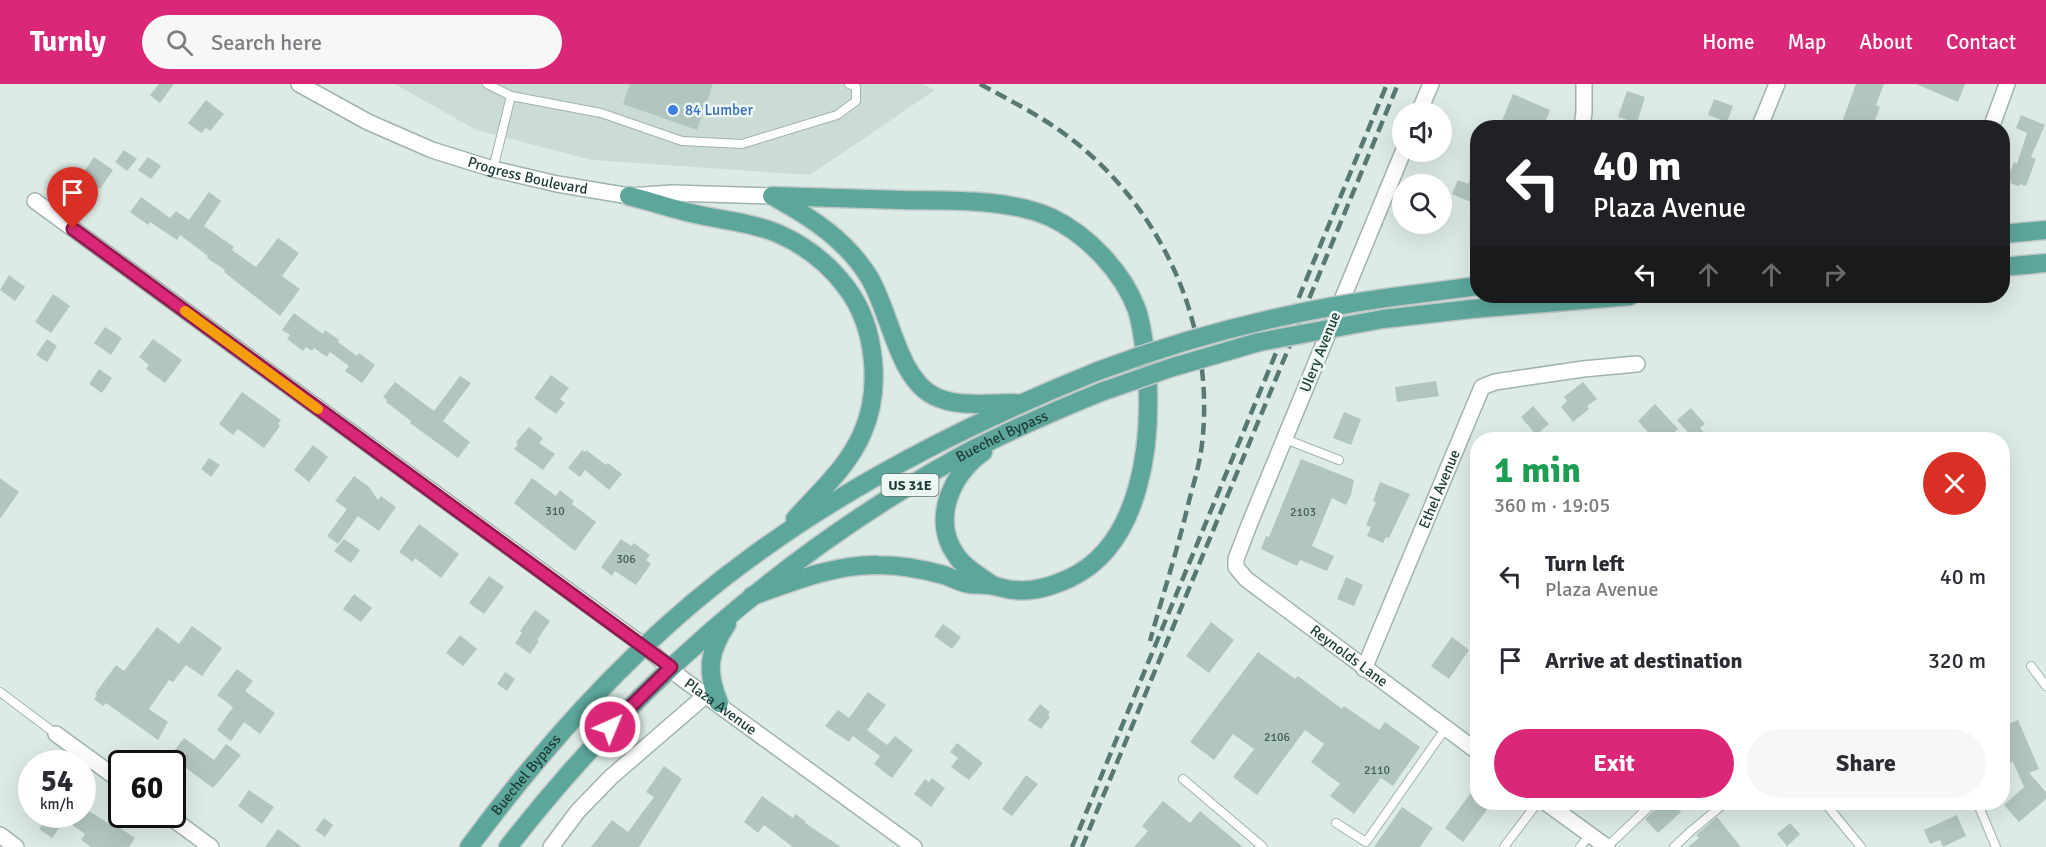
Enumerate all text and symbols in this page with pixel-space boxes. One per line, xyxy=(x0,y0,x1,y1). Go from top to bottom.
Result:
search box xyxy=(142,15,562,69)
text: Turnly xyxy=(30,25,106,59)
icon: search xyxy=(163,26,196,59)
text: Search here xyxy=(211,29,322,56)
text: Home xyxy=(1702,29,1755,55)
text: Map xyxy=(1788,29,1826,55)
text: About xyxy=(1859,29,1913,55)
text: Contact xyxy=(1946,29,2016,55)
place label: 84 Lumber xyxy=(685,101,754,119)
map controls xyxy=(1392,102,1452,234)
button: sound xyxy=(1392,102,1452,162)
marker: 84 Lumber xyxy=(666,103,680,117)
text: 40 m xyxy=(1593,141,1682,192)
icon: left xyxy=(1494,144,1572,222)
street label: Progress Boulevard xyxy=(466,153,589,198)
pin xyxy=(47,167,98,229)
button: search xyxy=(1392,174,1452,234)
icon: arrive xyxy=(56,176,89,209)
text: Plaza Avenue xyxy=(1593,192,1746,225)
icon: left xyxy=(1629,258,1662,291)
icon: ahead xyxy=(1692,258,1725,291)
icon: ahead xyxy=(1755,258,1788,291)
icon: right xyxy=(1818,258,1851,291)
street label: Ulery Avenue xyxy=(1296,309,1344,395)
street label: Buechel Bypass xyxy=(953,406,1051,466)
street label: Ethel Avenue xyxy=(1415,447,1464,531)
text: 1 min xyxy=(1494,448,1581,493)
button: close xyxy=(1923,452,1986,515)
road number: US 31E xyxy=(882,474,938,496)
text: 360 m · 19:05 xyxy=(1494,493,1610,518)
house number: 310 xyxy=(545,504,565,519)
house number: 2103 xyxy=(1290,505,1316,520)
text: Turn left xyxy=(1545,550,1625,577)
house number: 306 xyxy=(616,552,636,567)
icon: left xyxy=(1494,560,1527,593)
text: 40 m xyxy=(1940,563,1986,590)
text: Plaza Avenue xyxy=(1545,577,1658,602)
street label: Reynolds Lane xyxy=(1307,621,1391,691)
icon: arrive xyxy=(1494,644,1527,677)
text: Arrive at destination xyxy=(1545,647,1742,674)
text: 320 m xyxy=(1928,647,1986,674)
street label: Plaza Avenue xyxy=(681,674,760,739)
position arrow xyxy=(578,695,642,759)
button: Exit xyxy=(1494,729,1734,798)
button: Share xyxy=(1746,729,1986,798)
street label: Buechel Bypass xyxy=(487,730,565,819)
house number: 2106 xyxy=(1264,730,1290,745)
speed limit sign: 60 xyxy=(108,750,186,828)
text: 54 xyxy=(41,763,73,800)
house number: 2110 xyxy=(1364,763,1390,778)
text: km/h xyxy=(40,795,74,813)

